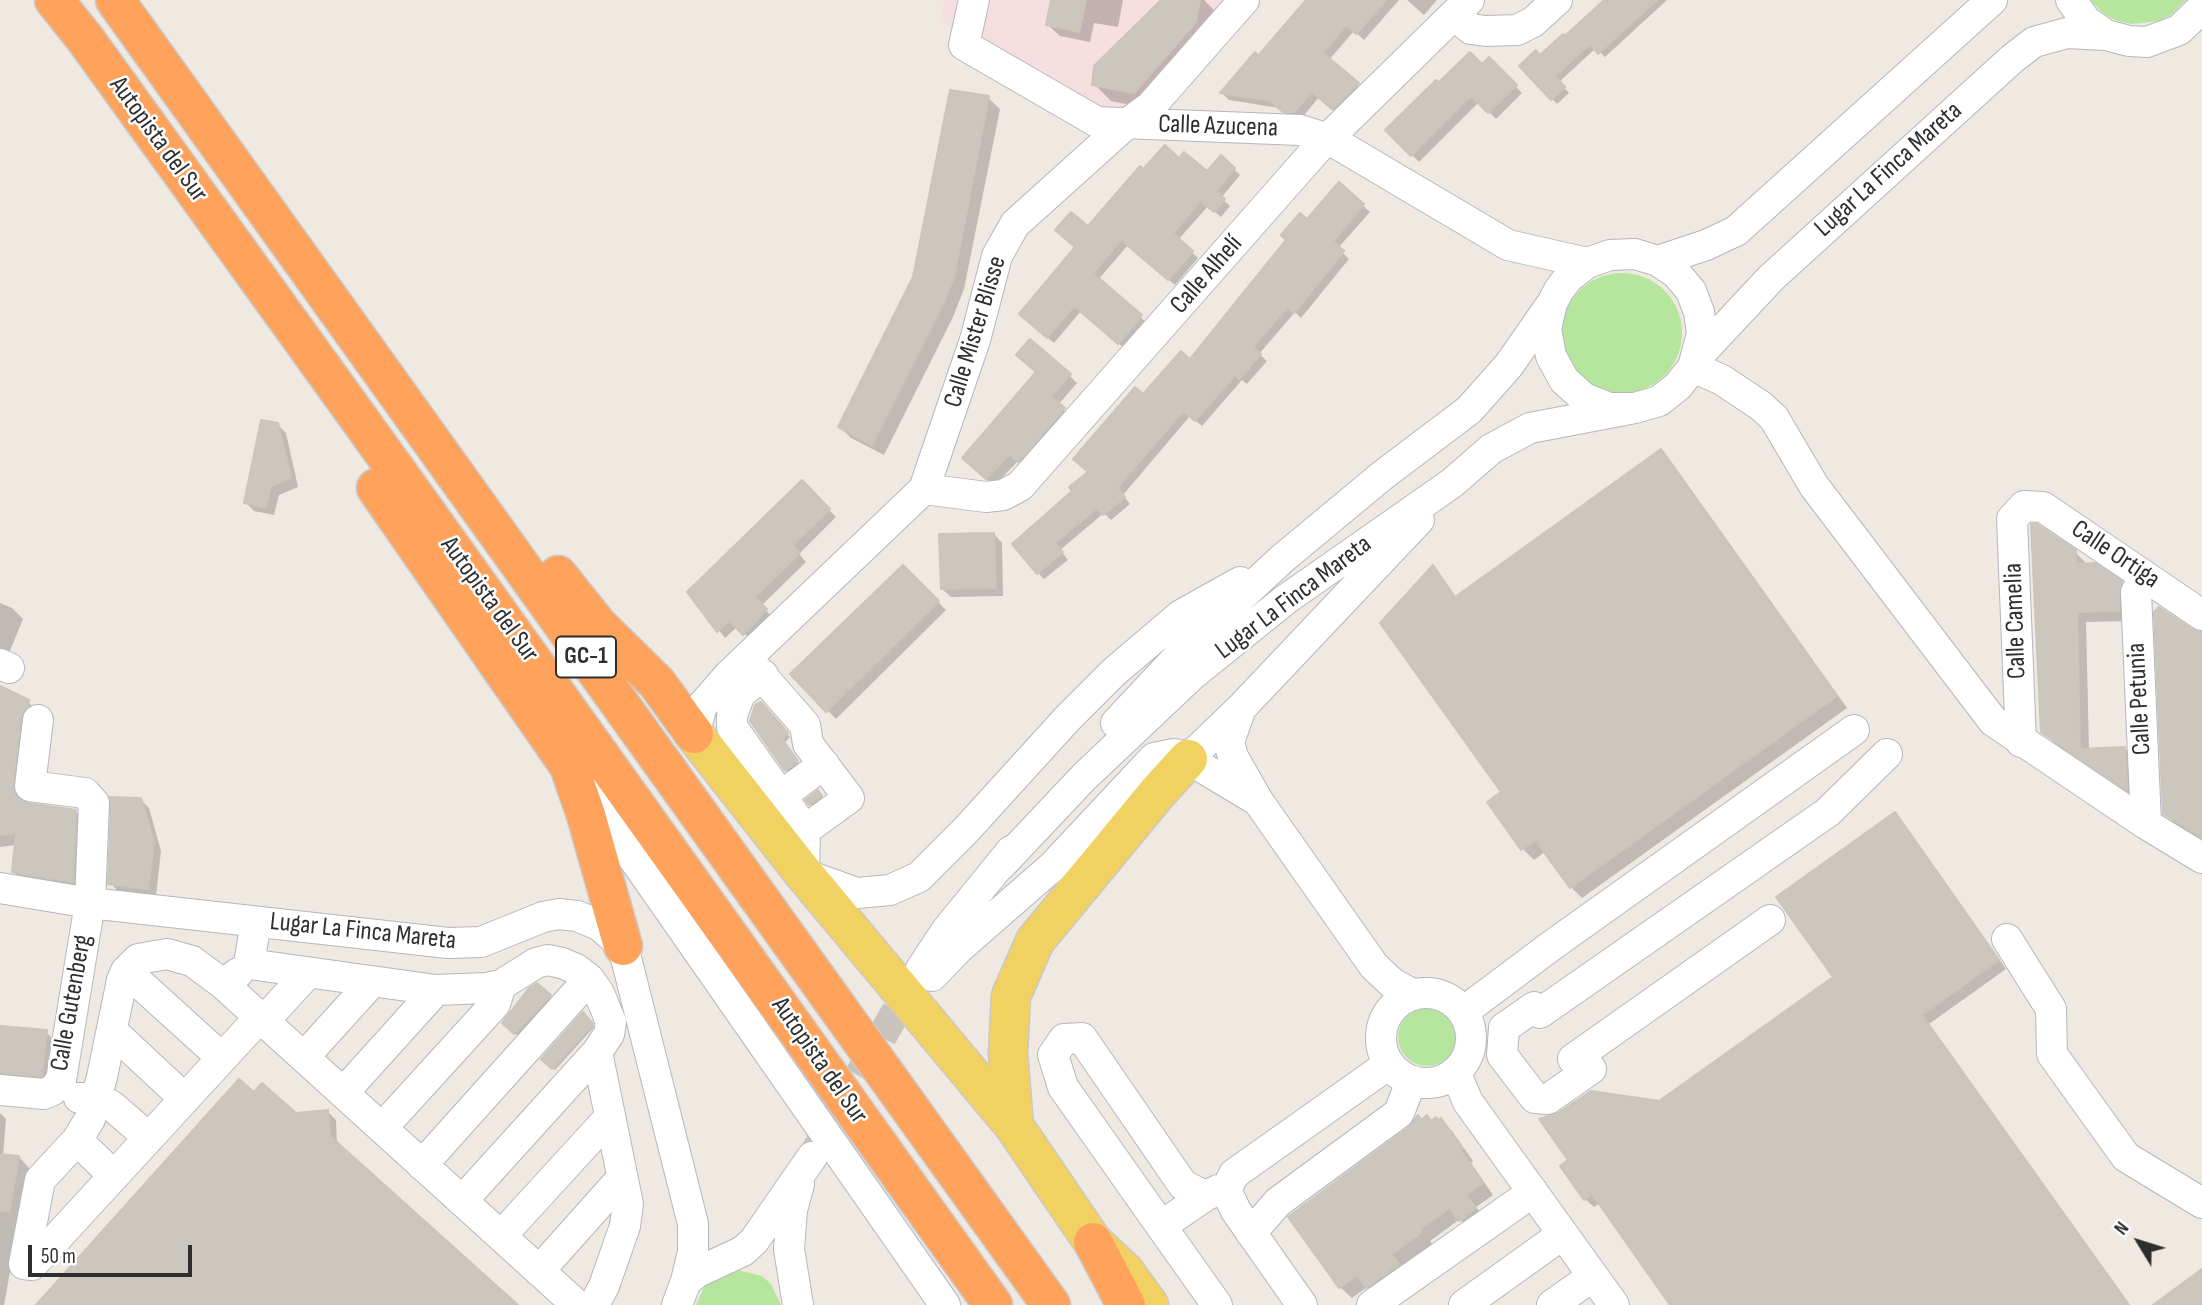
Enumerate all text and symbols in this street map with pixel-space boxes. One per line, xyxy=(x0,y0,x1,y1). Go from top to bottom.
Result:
street label: Autopista del Sur xyxy=(102,71,214,209)
street label: Lugar La Finca Mareta xyxy=(1809,96,1969,244)
street label: Calle Azucena xyxy=(1158,109,1278,145)
street label: Calle Alhelí xyxy=(1164,229,1250,321)
street label: Calle Mister Blisse xyxy=(938,253,1014,411)
street label: Calle Ortiga xyxy=(2065,514,2165,596)
street label: Lugar La Finca Mareta xyxy=(1210,529,1378,667)
street label: Autopista del Sur xyxy=(433,531,545,669)
street label: Calle Camelia xyxy=(1998,562,2034,680)
road number: GC-1 xyxy=(556,636,616,678)
street label: Calle Petunia xyxy=(2121,642,2159,756)
street label: Lugar La Finca Mareta xyxy=(268,907,458,957)
street label: Calle Gutenberg xyxy=(45,932,99,1074)
street label: Autopista del Sur xyxy=(764,992,874,1130)
north arrow xyxy=(2104,1207,2174,1277)
text: N xyxy=(2110,1218,2134,1240)
scale bar xyxy=(32,1232,196,1276)
text: 50 m xyxy=(41,1244,76,1269)

